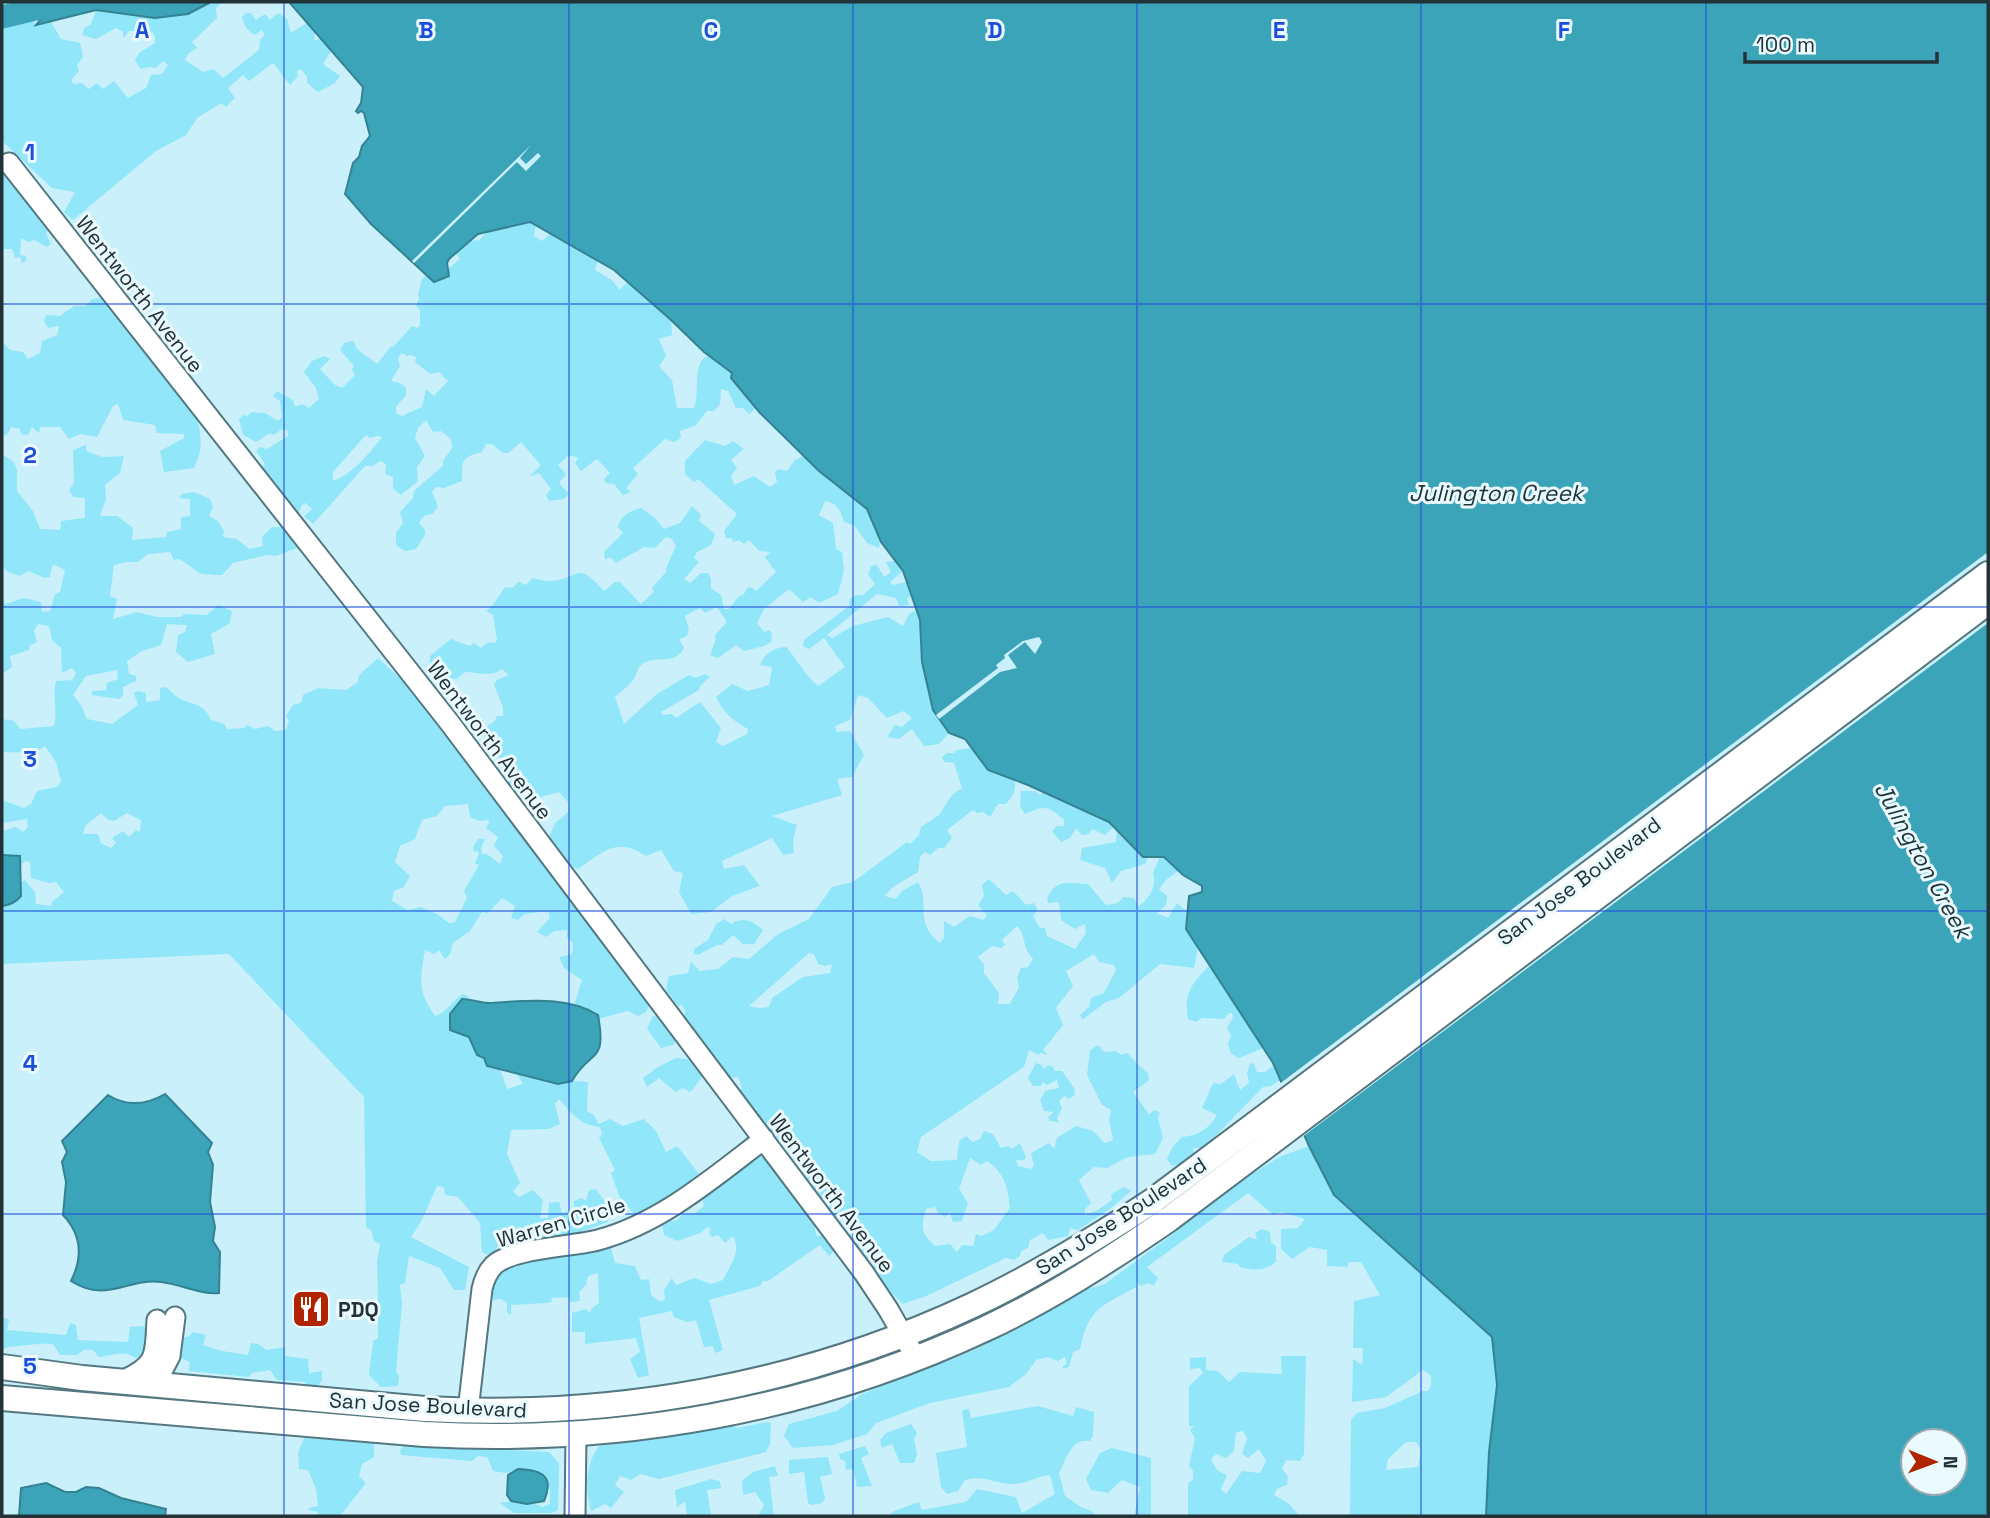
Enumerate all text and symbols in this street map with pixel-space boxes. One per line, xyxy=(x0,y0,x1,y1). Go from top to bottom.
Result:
text: A xyxy=(135,15,150,45)
text: B xyxy=(418,15,434,45)
text: C xyxy=(704,15,718,45)
text: D xyxy=(987,15,1003,45)
text: E xyxy=(1273,15,1285,45)
text: F xyxy=(1558,15,1570,45)
scale bar xyxy=(1745,21,1938,65)
text: 100 m xyxy=(1756,31,1815,58)
text: 1 xyxy=(25,137,35,167)
street label: Wentworth Avenue xyxy=(70,210,210,378)
text: 2 xyxy=(23,440,37,470)
water label: Julington Creek xyxy=(1409,478,1586,508)
street label: Wentworth Avenue xyxy=(421,655,559,825)
text: 3 xyxy=(23,744,37,774)
water label: Julington Creek xyxy=(1868,776,1980,946)
street label: San Jose Boulevard xyxy=(1492,811,1666,951)
text: 4 xyxy=(23,1048,38,1078)
street label: Wentworth Avenue xyxy=(763,1108,901,1278)
street label: San Jose Boulevard xyxy=(1031,1151,1211,1281)
street label: Warren Circle xyxy=(493,1191,629,1253)
restaurant icon: PDQ xyxy=(290,1288,332,1330)
place label: PDQ xyxy=(338,1296,379,1323)
text: 5 xyxy=(23,1351,37,1381)
street label: San Jose Boulevard xyxy=(328,1386,528,1424)
north arrow xyxy=(1899,1427,1969,1497)
text: N xyxy=(1938,1456,1963,1469)

